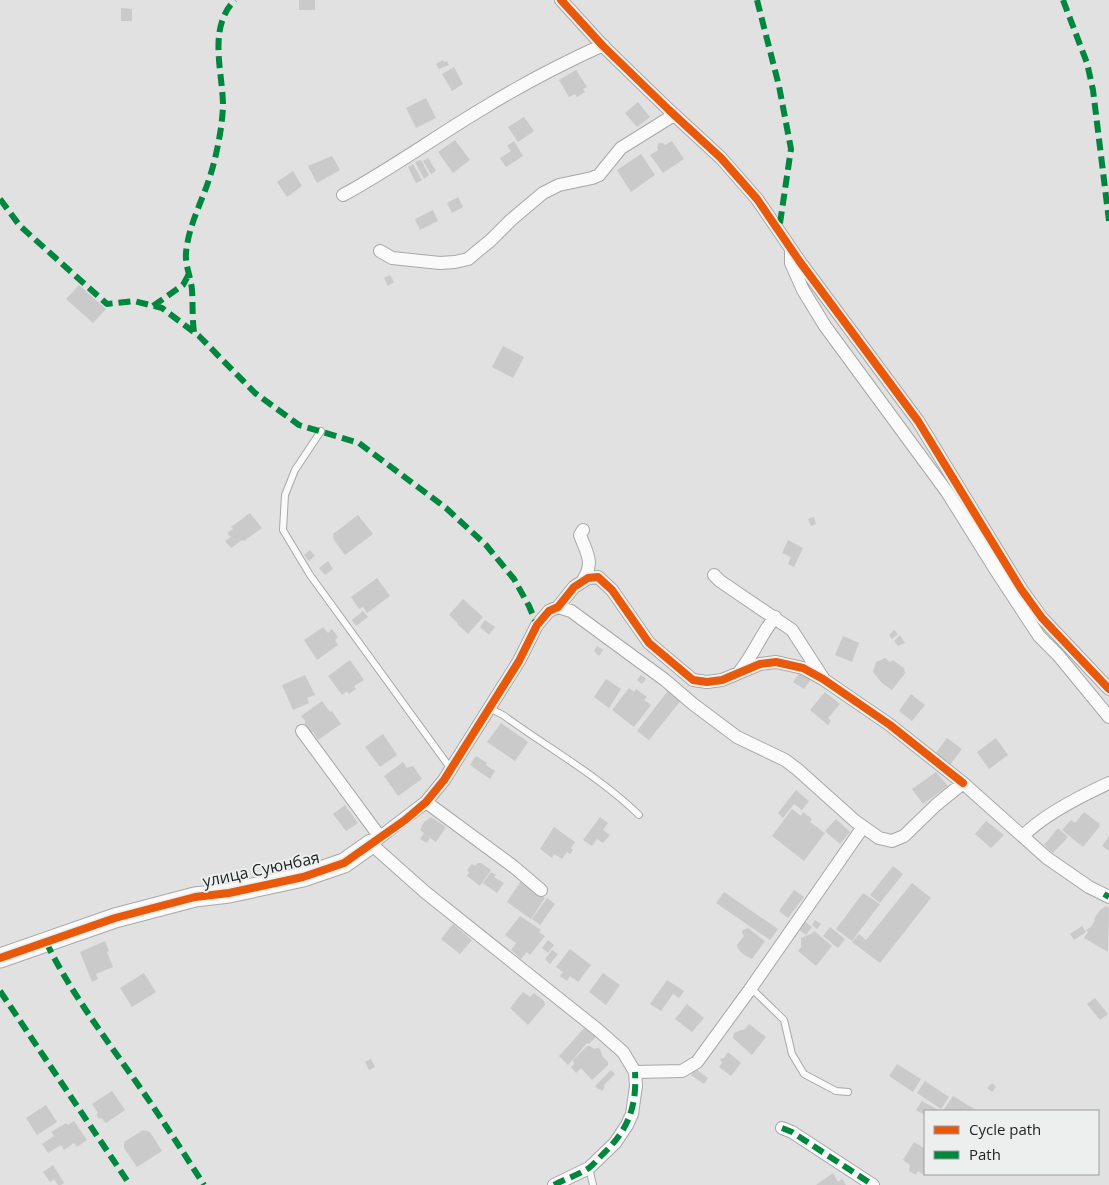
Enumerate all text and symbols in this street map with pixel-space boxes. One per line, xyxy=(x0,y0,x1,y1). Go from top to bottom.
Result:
street label: улица Суюнбая xyxy=(200,846,322,892)
legend xyxy=(924,1110,1099,1175)
text: Cycle path xyxy=(969,1119,1041,1139)
text: Path xyxy=(969,1144,1001,1164)

